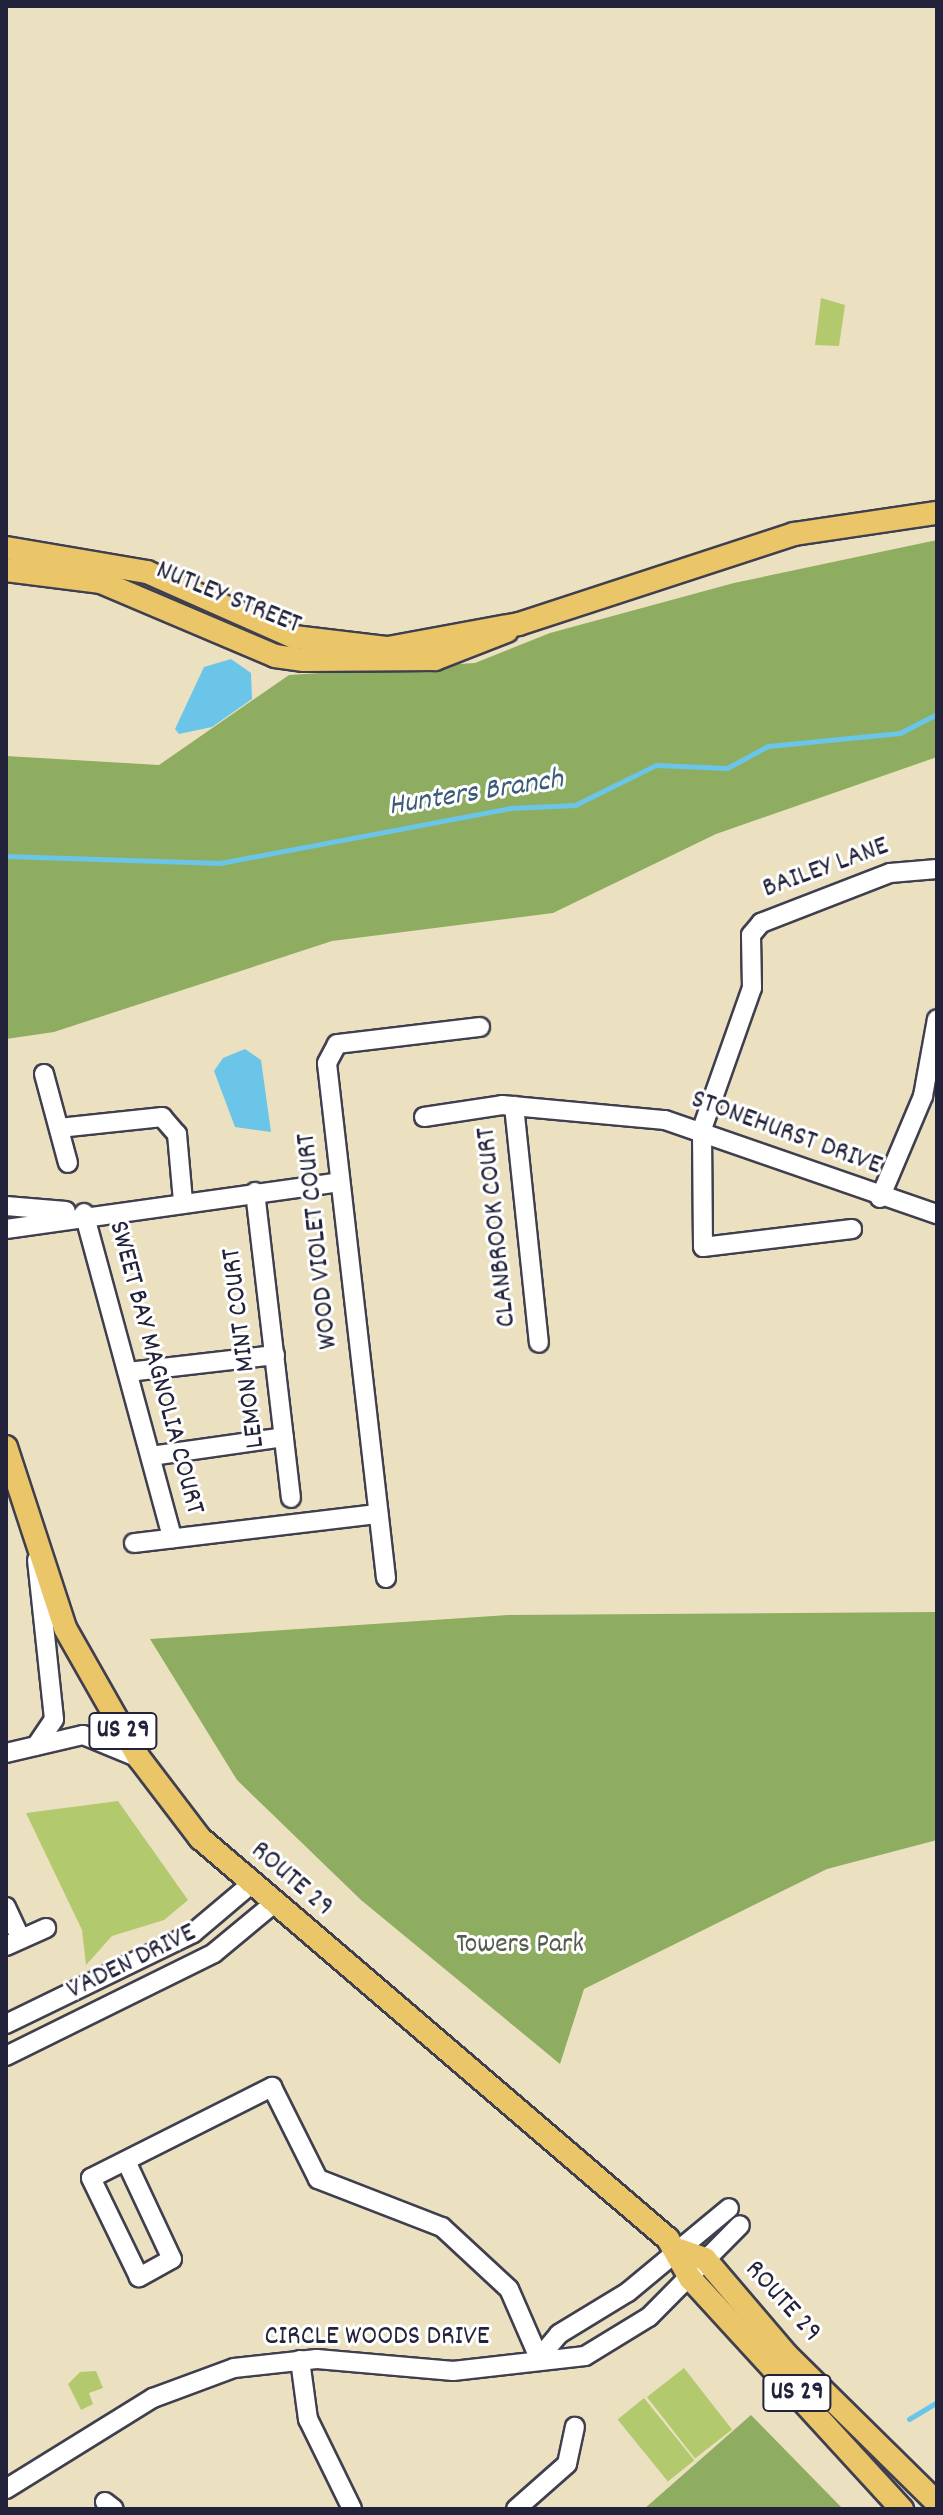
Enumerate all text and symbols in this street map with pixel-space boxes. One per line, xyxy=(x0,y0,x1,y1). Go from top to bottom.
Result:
street label: NUTLEY STREET xyxy=(151,555,305,643)
water label: Hunters Branch xyxy=(386,763,566,827)
street label: BAILEY LANE xyxy=(759,831,893,907)
street label: STONEHURST DRIVE xyxy=(686,1084,886,1184)
street label: CLANBROOK COURT xyxy=(471,1125,525,1329)
street label: WOOD VIOLET COURT xyxy=(291,1131,347,1351)
street label: SWEET BAY MAGNOLIA COURT xyxy=(100,1218,210,1518)
street label: LEMON MINT COURT xyxy=(216,1246,274,1450)
road number: US 29 xyxy=(87,1709,159,1753)
street label: ROUTE 29 xyxy=(243,1835,339,1925)
street label: VADEN DRIVE xyxy=(62,1917,202,2009)
park label: Towers Park xyxy=(456,1929,584,1963)
street label: ROUTE 29 xyxy=(737,2254,827,2350)
street label: CIRCLE WOODS DRIVE xyxy=(265,2321,489,2355)
road number: US 29 xyxy=(761,2371,833,2415)

